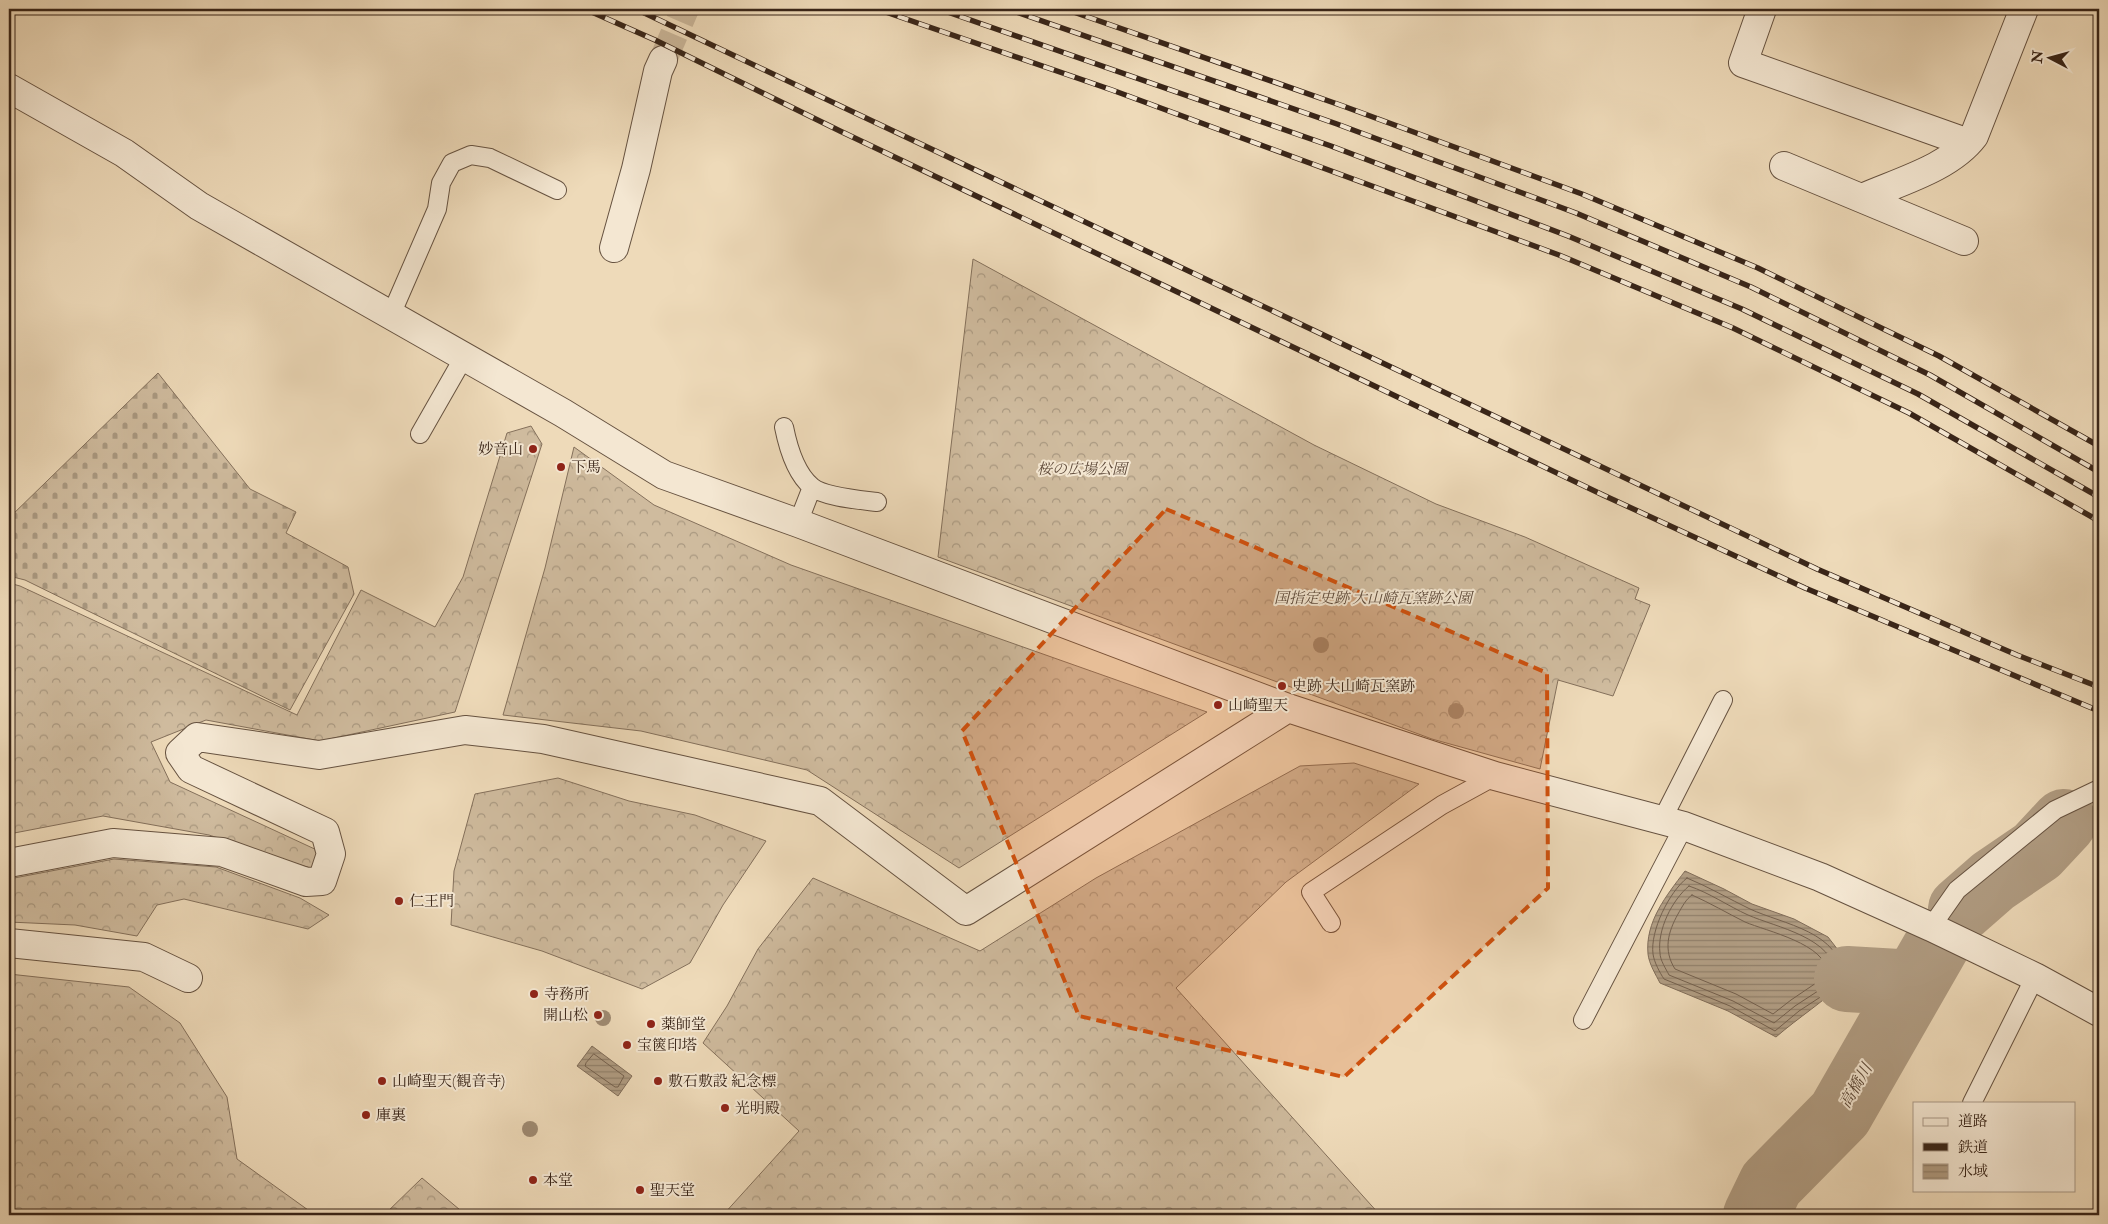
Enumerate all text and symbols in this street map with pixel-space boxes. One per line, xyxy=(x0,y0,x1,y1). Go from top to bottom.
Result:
north arrow xyxy=(2026,32,2076,82)
text: N xyxy=(2028,49,2047,65)
place label: 妙音山 xyxy=(478,440,523,459)
marker: 妙音山 xyxy=(527,443,539,455)
place label: 下馬 xyxy=(571,458,601,477)
park label: 桜の広場公園 xyxy=(1037,460,1130,479)
marker: 下馬 xyxy=(555,461,567,473)
park label: 国指定史跡 大山崎瓦窯跡公園 xyxy=(1274,589,1475,608)
place label: 史跡 大山崎瓦窯跡 xyxy=(1292,677,1415,696)
marker: 史跡 大山崎瓦窯跡 xyxy=(1276,680,1288,692)
place label: 山崎聖天 xyxy=(1228,696,1288,715)
marker: 山崎聖天 xyxy=(1212,699,1224,711)
place label: 仁王門 xyxy=(409,892,454,911)
marker: 仁王門 xyxy=(393,895,405,907)
place label: 寺務所 xyxy=(544,985,589,1004)
marker: 寺務所 xyxy=(528,988,540,1000)
place label: 開山松 xyxy=(543,1006,588,1025)
marker: 開山松 xyxy=(592,1009,604,1021)
place label: 薬師堂 xyxy=(661,1015,706,1034)
marker: 薬師堂 xyxy=(645,1018,657,1030)
place label: 宝篋印塔 xyxy=(637,1036,697,1055)
marker: 宝篋印塔 xyxy=(621,1039,633,1051)
water label: 高橋川 xyxy=(1835,1058,1878,1112)
place label: 山崎聖天(観音寺) xyxy=(392,1072,505,1091)
place label: 敷石敷設 紀念標 xyxy=(668,1072,776,1091)
marker: 山崎聖天(観音寺) xyxy=(376,1075,388,1087)
marker: 敷石敷設 紀念標 xyxy=(652,1075,664,1087)
place label: 光明殿 xyxy=(735,1099,780,1118)
marker: 光明殿 xyxy=(719,1102,731,1114)
legend xyxy=(1913,1102,2076,1192)
place label: 庫裏 xyxy=(376,1106,406,1125)
marker: 庫裏 xyxy=(360,1109,372,1121)
text: 道路 xyxy=(1958,1112,1988,1131)
text: 鉄道 xyxy=(1958,1138,1988,1157)
text: 水域 xyxy=(1958,1162,1988,1181)
place label: 本堂 xyxy=(543,1171,573,1190)
marker: 本堂 xyxy=(527,1174,539,1186)
place label: 聖天堂 xyxy=(650,1181,695,1200)
marker: 聖天堂 xyxy=(634,1184,646,1196)

